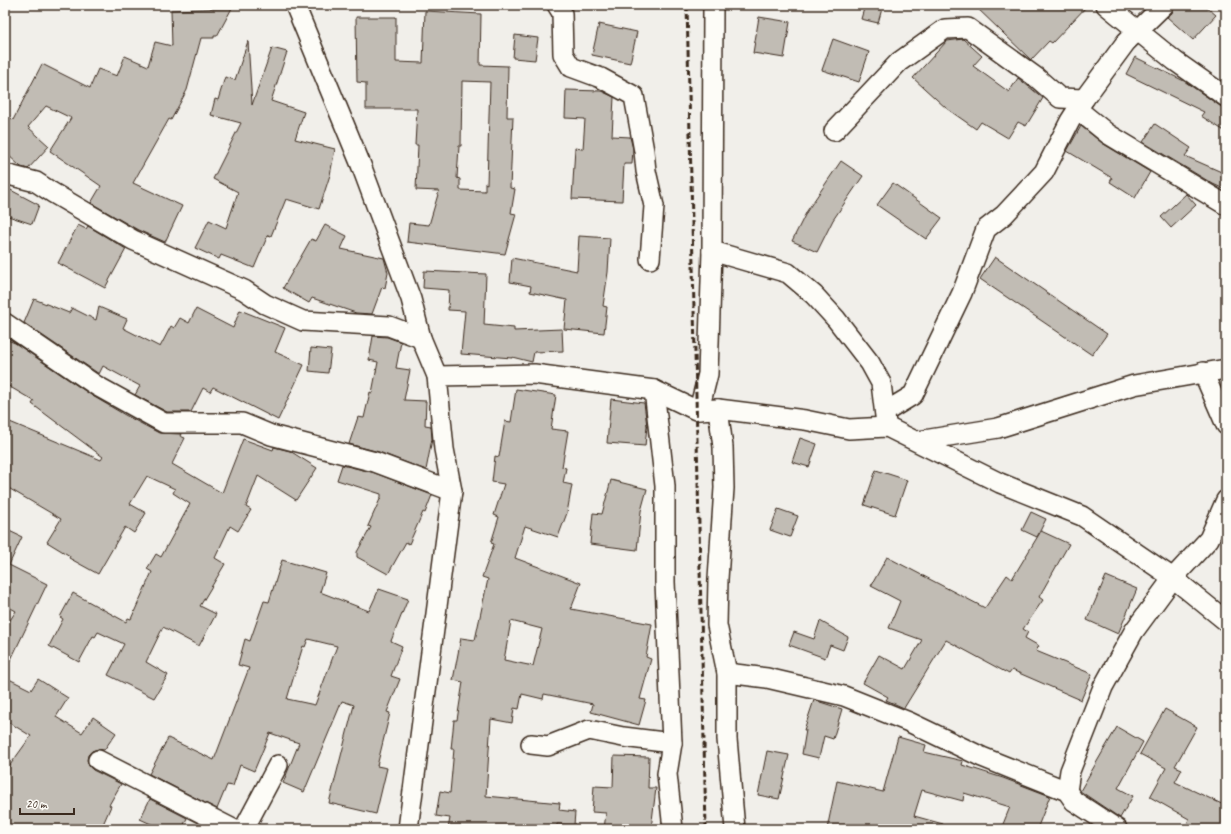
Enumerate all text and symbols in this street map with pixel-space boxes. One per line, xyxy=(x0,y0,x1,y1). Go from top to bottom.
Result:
scale bar xyxy=(20,790,74,816)
text: 20 m xyxy=(26,796,48,812)

